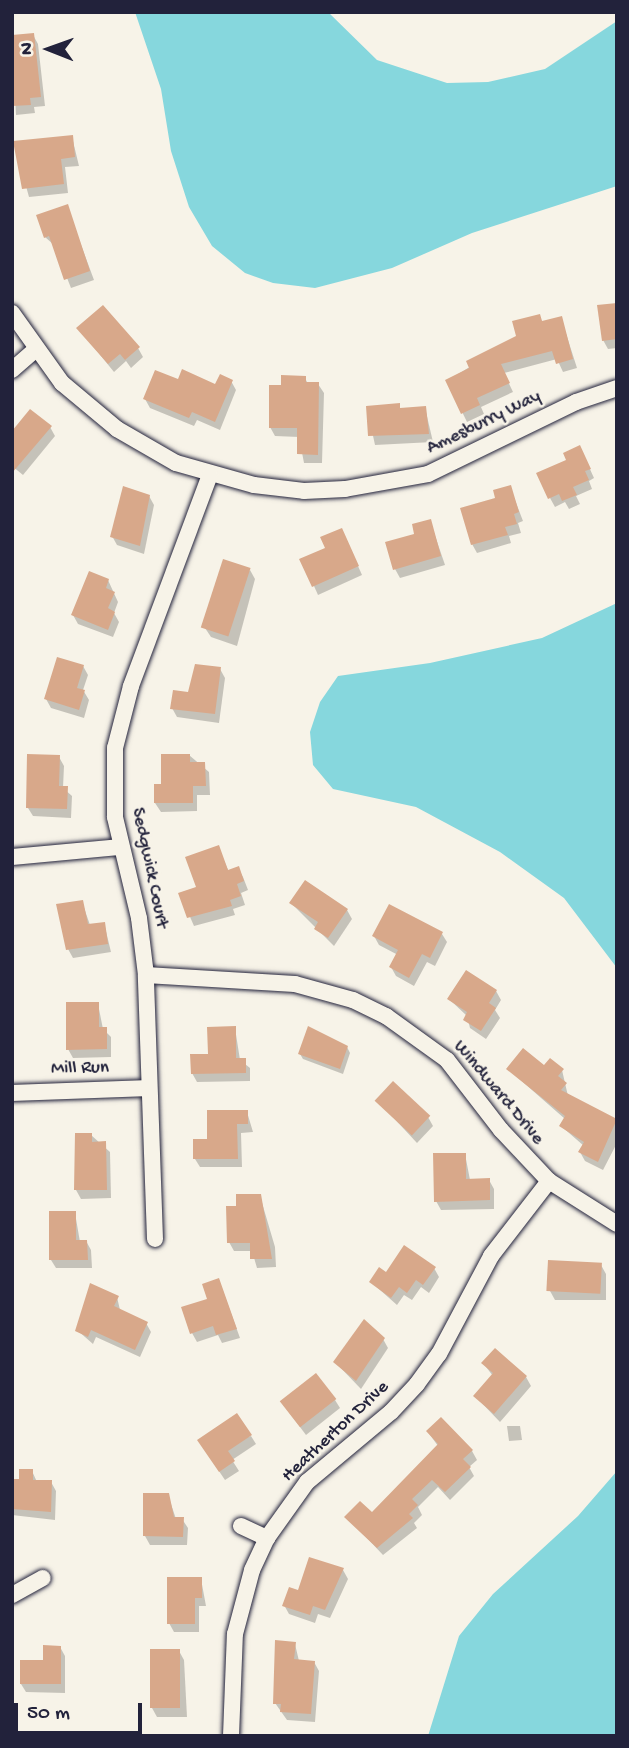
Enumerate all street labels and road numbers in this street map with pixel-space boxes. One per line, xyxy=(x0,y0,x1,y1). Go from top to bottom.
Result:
street label: Amesburry Way xyxy=(423,386,545,460)
street label: Sedgwick Court xyxy=(125,806,173,930)
street label: Windward Drive xyxy=(448,1036,548,1150)
street label: Mill Run xyxy=(51,1057,109,1081)
street label: Heatherton Drive xyxy=(278,1377,394,1487)

